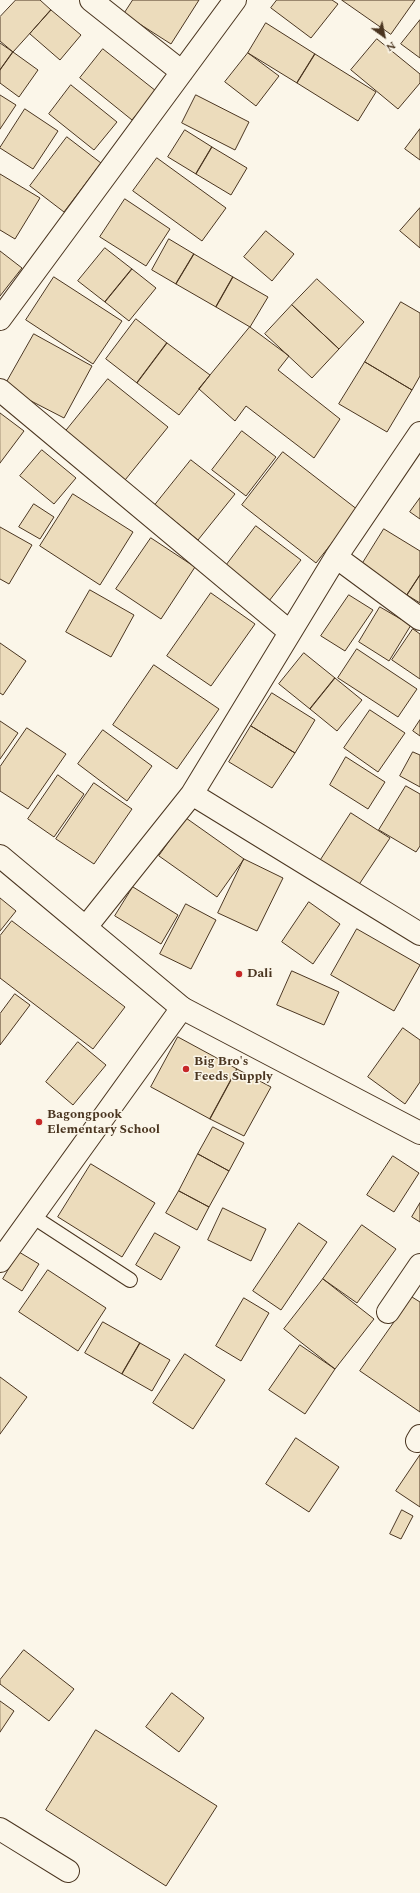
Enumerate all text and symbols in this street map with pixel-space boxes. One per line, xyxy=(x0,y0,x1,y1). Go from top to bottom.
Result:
north arrow xyxy=(364,16,404,56)
text: N xyxy=(382,37,399,56)
place label: Dali xyxy=(247,966,273,982)
marker: Dali xyxy=(234,969,244,979)
place label: Big Bro's Feeds Supply xyxy=(194,1054,273,1085)
marker: Big Bro's Feeds Supply xyxy=(181,1064,191,1074)
place label: Bagongpook Elementary School xyxy=(47,1107,160,1138)
marker: Bagongpook Elementary School xyxy=(34,1117,44,1127)

